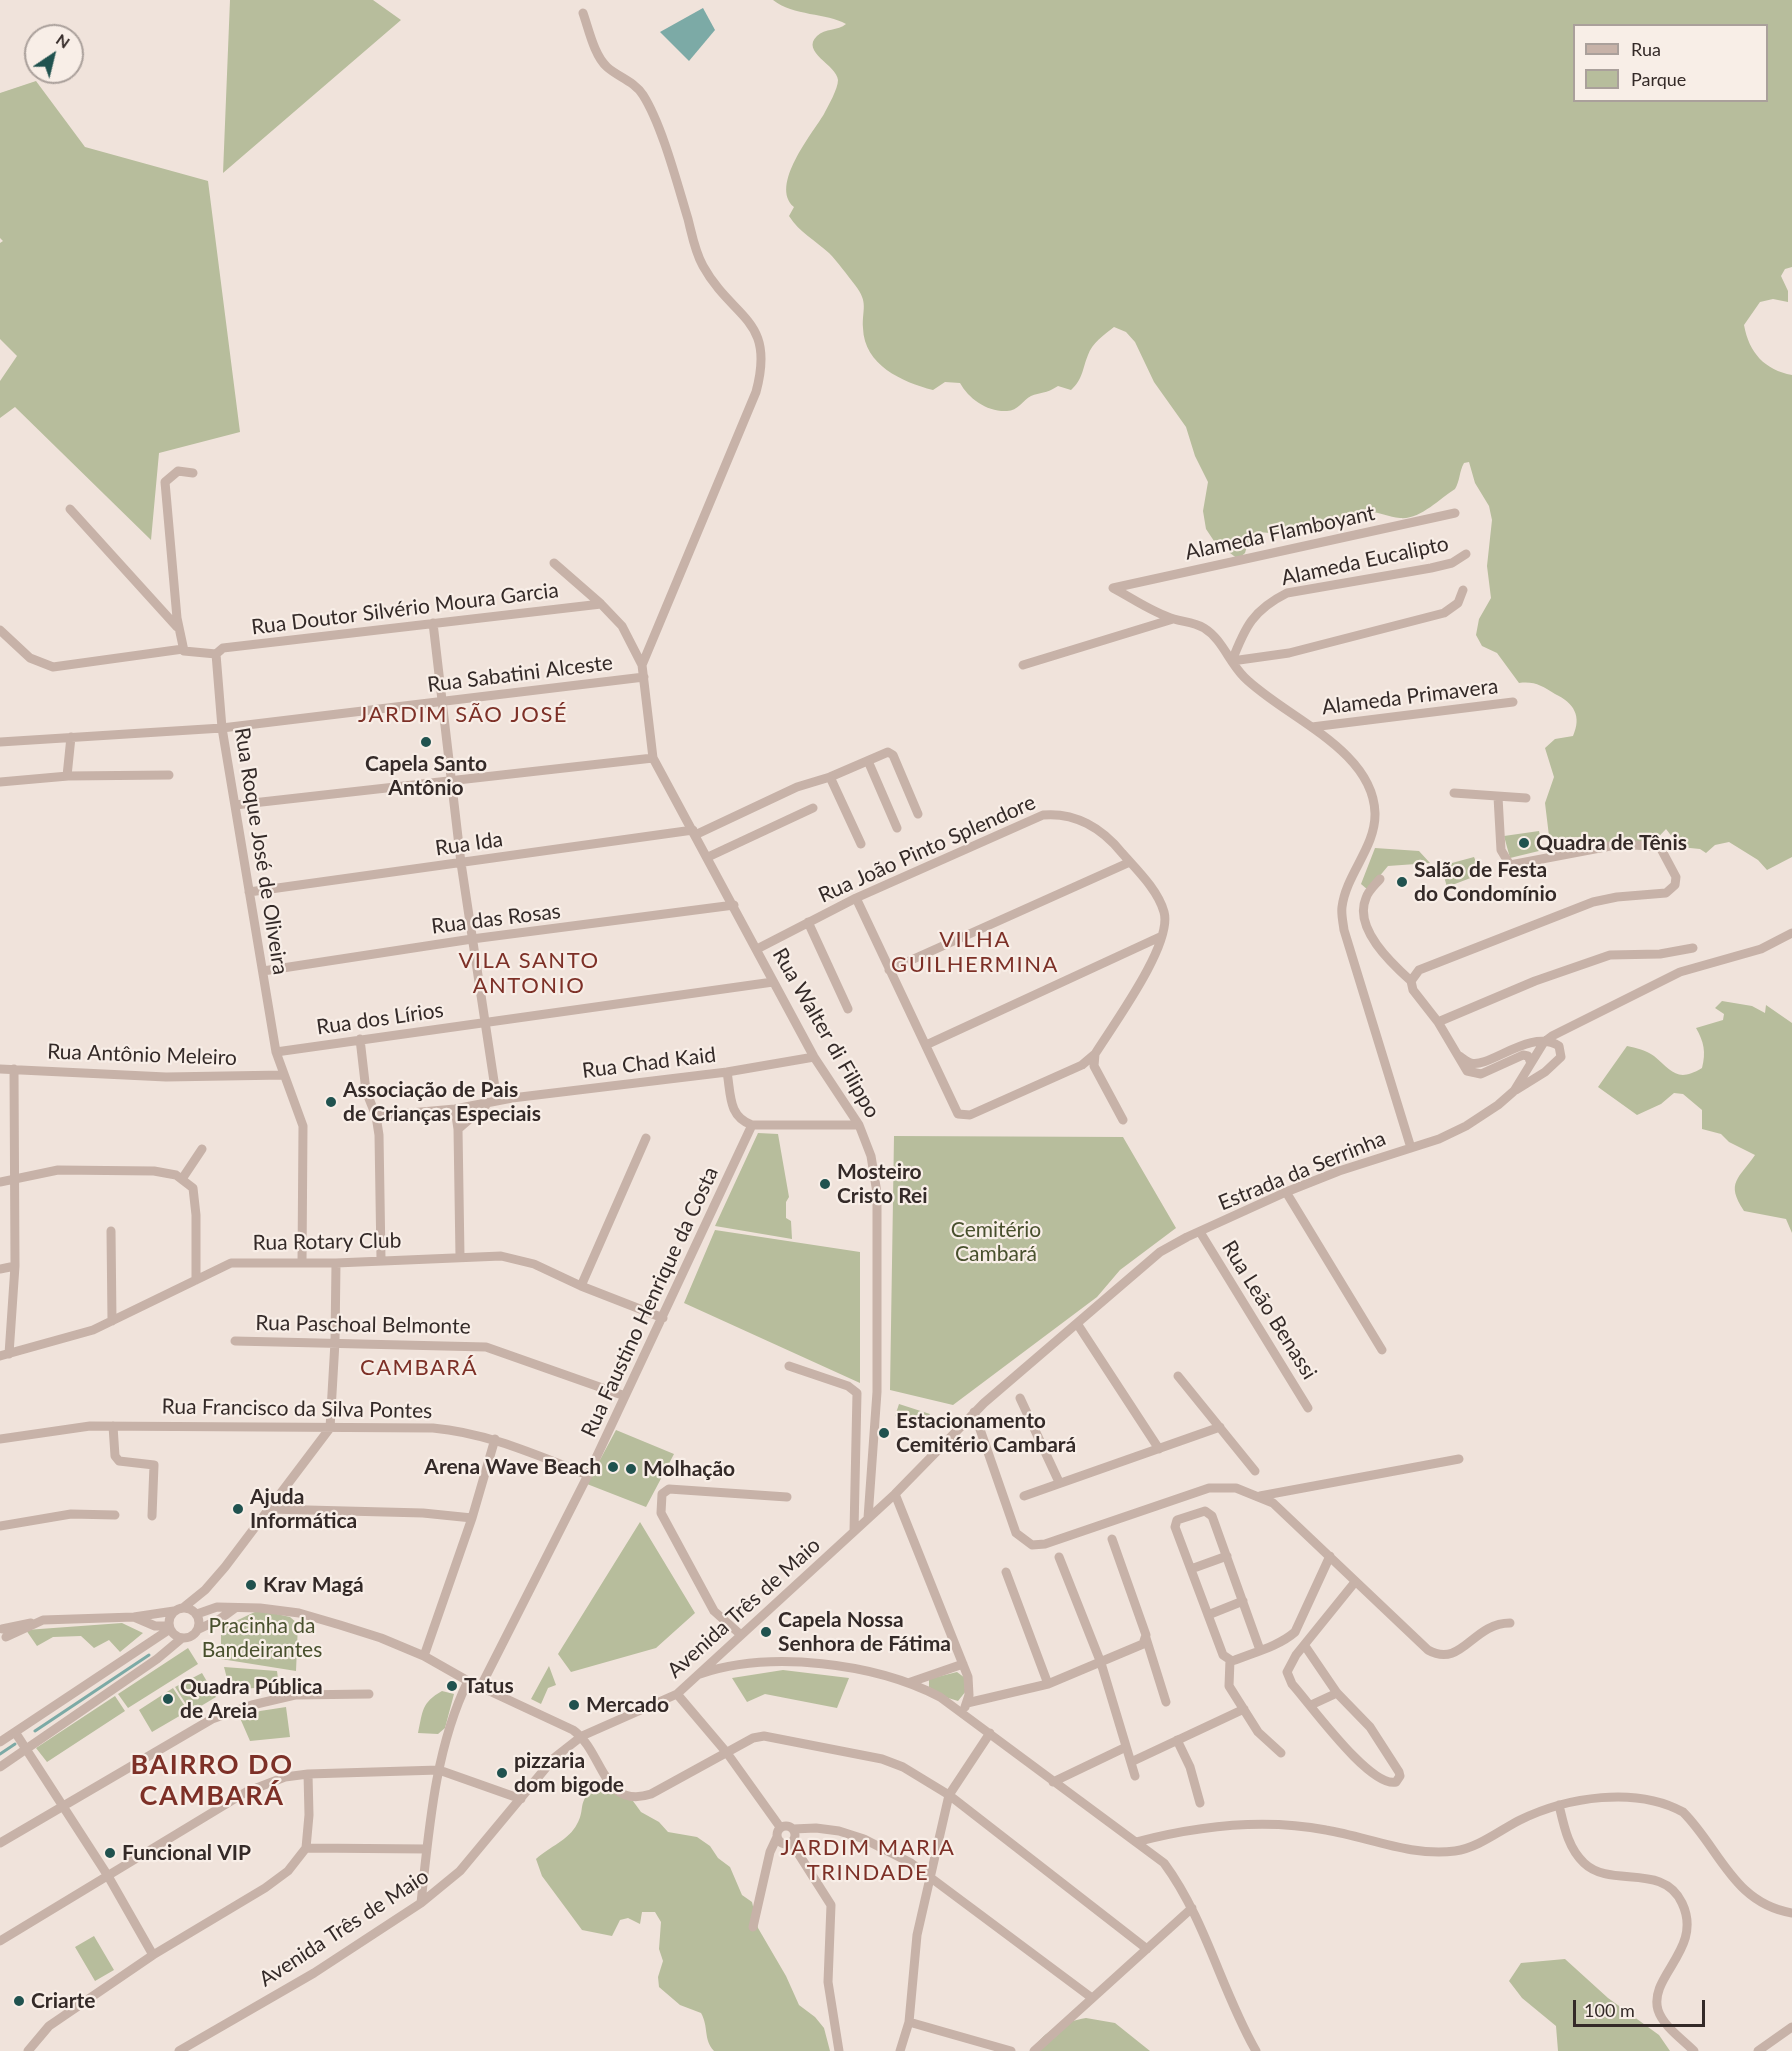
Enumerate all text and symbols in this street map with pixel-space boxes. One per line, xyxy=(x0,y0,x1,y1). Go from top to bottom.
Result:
north arrow xyxy=(24,24,84,84)
legend xyxy=(1573,24,1768,102)
text: N xyxy=(53,29,74,52)
text: Rua xyxy=(1631,38,1661,60)
text: Parque xyxy=(1631,68,1686,90)
street label: Alameda Flamboyant xyxy=(1183,501,1377,565)
street label: Alameda Eucalipto xyxy=(1279,531,1451,591)
street label: Rua Doutor Silvério Moura Garcia xyxy=(250,578,560,640)
street label: Rua Sabatini Alceste xyxy=(426,650,614,698)
street label: Alameda Primavera xyxy=(1320,674,1500,720)
district label: JARDIM SÃO JOSÉ xyxy=(358,702,568,728)
street label: Rua Roque José de Oliveira xyxy=(229,726,293,976)
marker: Capela Santo Antônio xyxy=(419,735,433,749)
place label: Capela Santo Antônio xyxy=(365,751,487,801)
street label: Rua João Pinto Splendore xyxy=(815,790,1039,908)
street label: Rua Ida xyxy=(434,827,504,861)
place label: Quadra de Tênis xyxy=(1536,830,1687,856)
marker: Quadra de Tênis xyxy=(1517,836,1531,850)
place label: Salão de Festa do Condomínio xyxy=(1414,857,1557,907)
marker: Salão de Festa do Condomínio xyxy=(1395,875,1409,889)
street label: Rua das Rosas xyxy=(430,899,562,939)
district label: VILHA GUILHERMINA xyxy=(891,927,1059,978)
street label: Rua Walter di Filippo xyxy=(767,943,885,1123)
district label: VILA SANTO ANTONIO xyxy=(458,948,600,999)
street label: Rua dos Lírios xyxy=(315,998,445,1040)
street label: Rua Antônio Meleiro xyxy=(47,1039,237,1071)
street label: Rua Chad Kaid xyxy=(581,1042,717,1084)
place label: Associação de Pais de Crianças Especiais xyxy=(343,1077,541,1127)
marker: Associação de Pais de Crianças Especiais xyxy=(324,1095,338,1109)
street label: Estrada da Serrinha xyxy=(1215,1126,1389,1216)
place label: Mosteiro Cristo Rei xyxy=(837,1159,927,1209)
street label: Rua Faustino Henrique da Costa xyxy=(576,1163,724,1441)
marker: Mosteiro Cristo Rei xyxy=(818,1177,832,1191)
park label: Cemitério Cambará xyxy=(951,1217,1041,1267)
street label: Rua Rotary Club xyxy=(252,1228,402,1256)
street label: Rua Leão Benassi xyxy=(1216,1236,1322,1384)
street label: Rua Paschoal Belmonte xyxy=(255,1311,471,1339)
district label: CAMBARÁ xyxy=(360,1355,478,1381)
street label: Rua Francisco da Silva Pontes xyxy=(161,1394,433,1424)
place label: Estacionamento Cemitério Cambará xyxy=(896,1408,1076,1458)
marker: Estacionamento Cemitério Cambará xyxy=(877,1426,891,1440)
place label: Arena Wave Beach xyxy=(424,1454,601,1480)
place label: Molhação xyxy=(643,1456,735,1482)
marker: Arena Wave Beach xyxy=(606,1460,620,1474)
marker: Molhação xyxy=(624,1462,638,1476)
place label: Ajuda Informática xyxy=(250,1484,357,1534)
marker: Ajuda Informática xyxy=(231,1502,245,1516)
street label: Avenida Três de Maio xyxy=(662,1533,826,1683)
place label: Krav Magá xyxy=(263,1572,364,1598)
marker: Krav Magá xyxy=(244,1578,258,1592)
place label: Capela Nossa Senhora de Fátima xyxy=(778,1607,951,1657)
park label: Pracinha da Bandeirantes xyxy=(202,1613,322,1663)
marker: Capela Nossa Senhora de Fátima xyxy=(759,1625,773,1639)
place label: Tatus xyxy=(464,1673,514,1699)
place label: Quadra Pública de Areia xyxy=(180,1674,323,1724)
marker: Tatus xyxy=(445,1679,459,1693)
marker: Quadra Pública de Areia xyxy=(161,1692,175,1706)
place label: Mercado xyxy=(586,1692,669,1718)
marker: Mercado xyxy=(567,1698,581,1712)
place label: pizzaria dom bigode xyxy=(514,1748,624,1798)
district label: BAIRRO DO CAMBARÁ xyxy=(131,1749,293,1812)
marker: pizzaria dom bigode xyxy=(495,1766,509,1780)
district label: JARDIM MARIA TRINDADE xyxy=(781,1835,955,1886)
place label: Funcional VIP xyxy=(122,1840,251,1866)
marker: Funcional VIP xyxy=(103,1846,117,1860)
street label: Avenida Três de Maio xyxy=(255,1864,433,1992)
place label: Criarte xyxy=(31,1988,95,2014)
scale bar xyxy=(1576,1988,1708,2026)
marker: Criarte xyxy=(12,1994,26,2008)
text: 100 m xyxy=(1584,1999,1635,2021)

